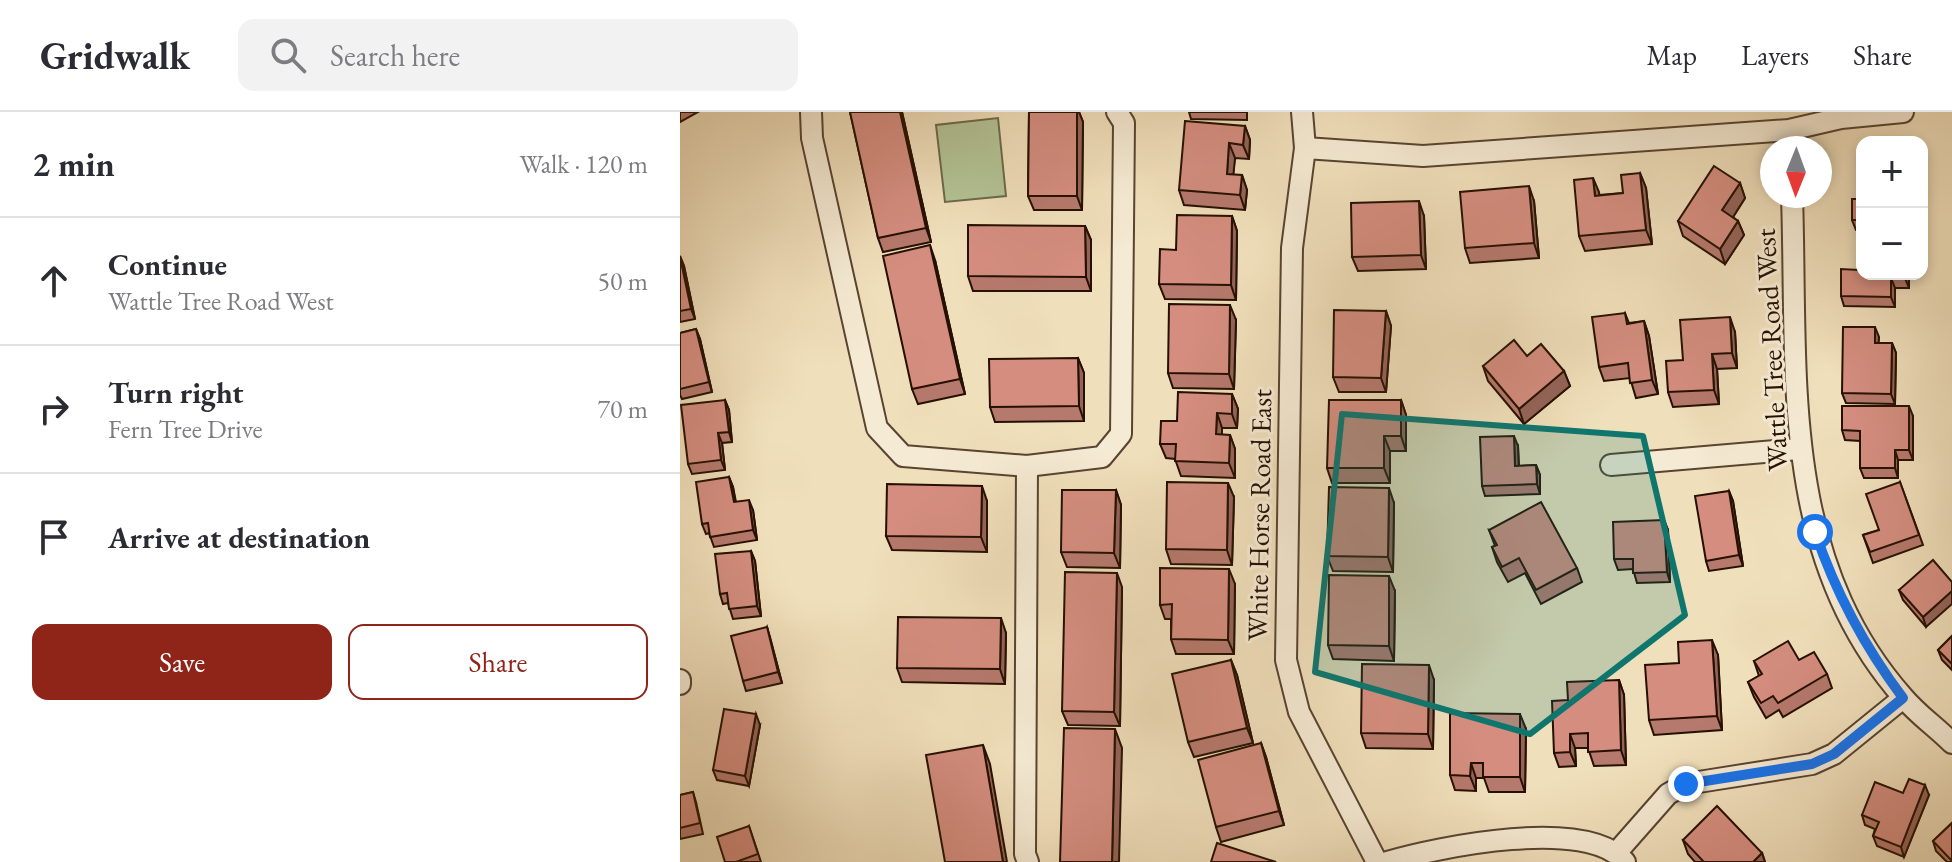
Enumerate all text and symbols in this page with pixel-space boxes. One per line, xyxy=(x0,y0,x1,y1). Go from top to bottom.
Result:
search box xyxy=(238,19,798,91)
text: Gridwalk xyxy=(40,31,190,80)
icon: search xyxy=(266,33,310,77)
text: Search here xyxy=(330,36,460,75)
text: Map xyxy=(1647,37,1697,73)
text: Layers xyxy=(1741,37,1809,73)
text: Share xyxy=(1853,37,1912,73)
north arrow xyxy=(1760,136,1832,208)
map controls xyxy=(1856,136,1928,280)
button: + xyxy=(1856,136,1928,208)
text: 2 min xyxy=(32,142,115,186)
text: Walk · 120 m xyxy=(520,147,648,181)
button: − xyxy=(1856,208,1928,280)
street label: Wattle Tree Road West xyxy=(1747,227,1795,472)
text: Continue xyxy=(108,245,227,284)
icon: ahead xyxy=(32,259,76,303)
text: 50 m xyxy=(598,264,648,298)
text: Wattle Tree Road West xyxy=(108,284,334,318)
text: Turn right xyxy=(108,373,244,412)
icon: right xyxy=(32,387,76,431)
street label: White Horse Road East xyxy=(1239,389,1279,641)
text: 70 m xyxy=(598,392,648,426)
text: Fern Tree Drive xyxy=(108,412,263,446)
route start xyxy=(1797,514,1833,550)
icon: arrive xyxy=(32,515,76,559)
text: Arrive at destination xyxy=(108,518,370,557)
button: Save xyxy=(32,624,332,700)
button: Share xyxy=(348,624,648,700)
route end xyxy=(1668,766,1704,802)

